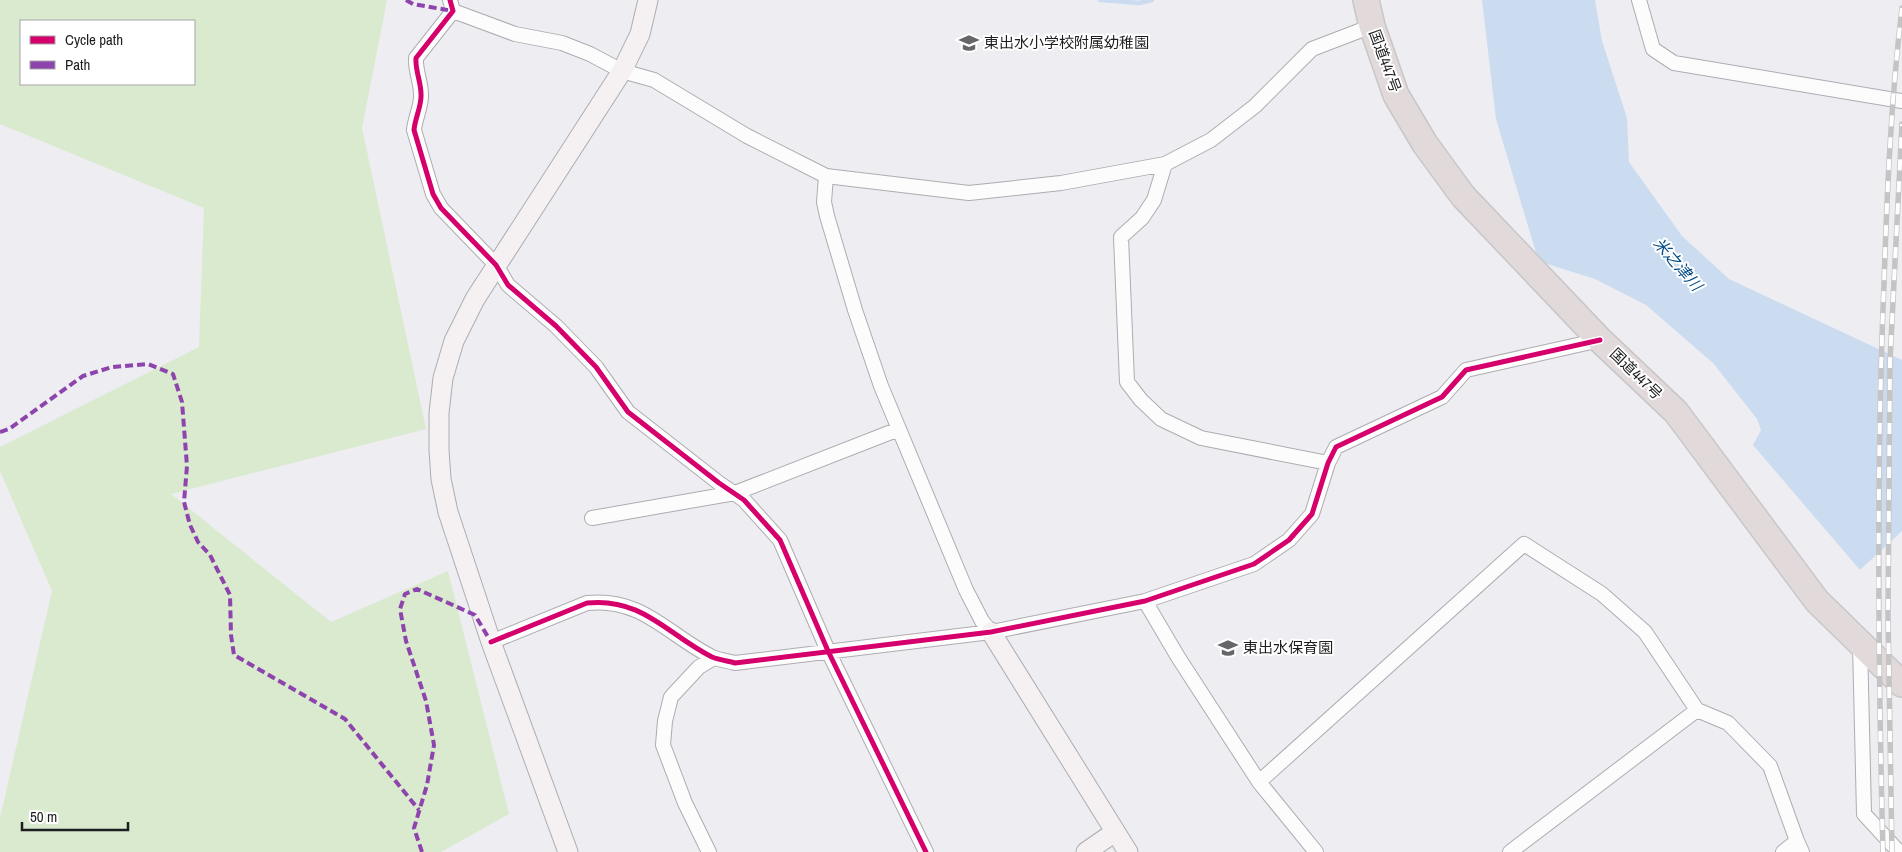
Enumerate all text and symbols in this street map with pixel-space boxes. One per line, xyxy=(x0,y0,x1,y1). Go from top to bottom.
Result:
legend xyxy=(20,20,195,85)
street label: 国道447号 xyxy=(1364,26,1407,95)
text: Cycle path xyxy=(65,29,123,50)
school or university icon: 東出水小学校附属幼稚園 xyxy=(958,32,980,54)
place label: 東出水小学校附属幼稚園 xyxy=(984,32,1149,53)
text: Path xyxy=(65,54,90,75)
water label: 米之津川 xyxy=(1649,233,1709,297)
street label: 国道447号 xyxy=(1605,343,1667,404)
school or university icon: 東出水保育園 xyxy=(1217,637,1239,659)
place label: 東出水保育園 xyxy=(1243,637,1333,658)
scale bar xyxy=(22,800,129,832)
text: 50 m xyxy=(30,806,57,827)

